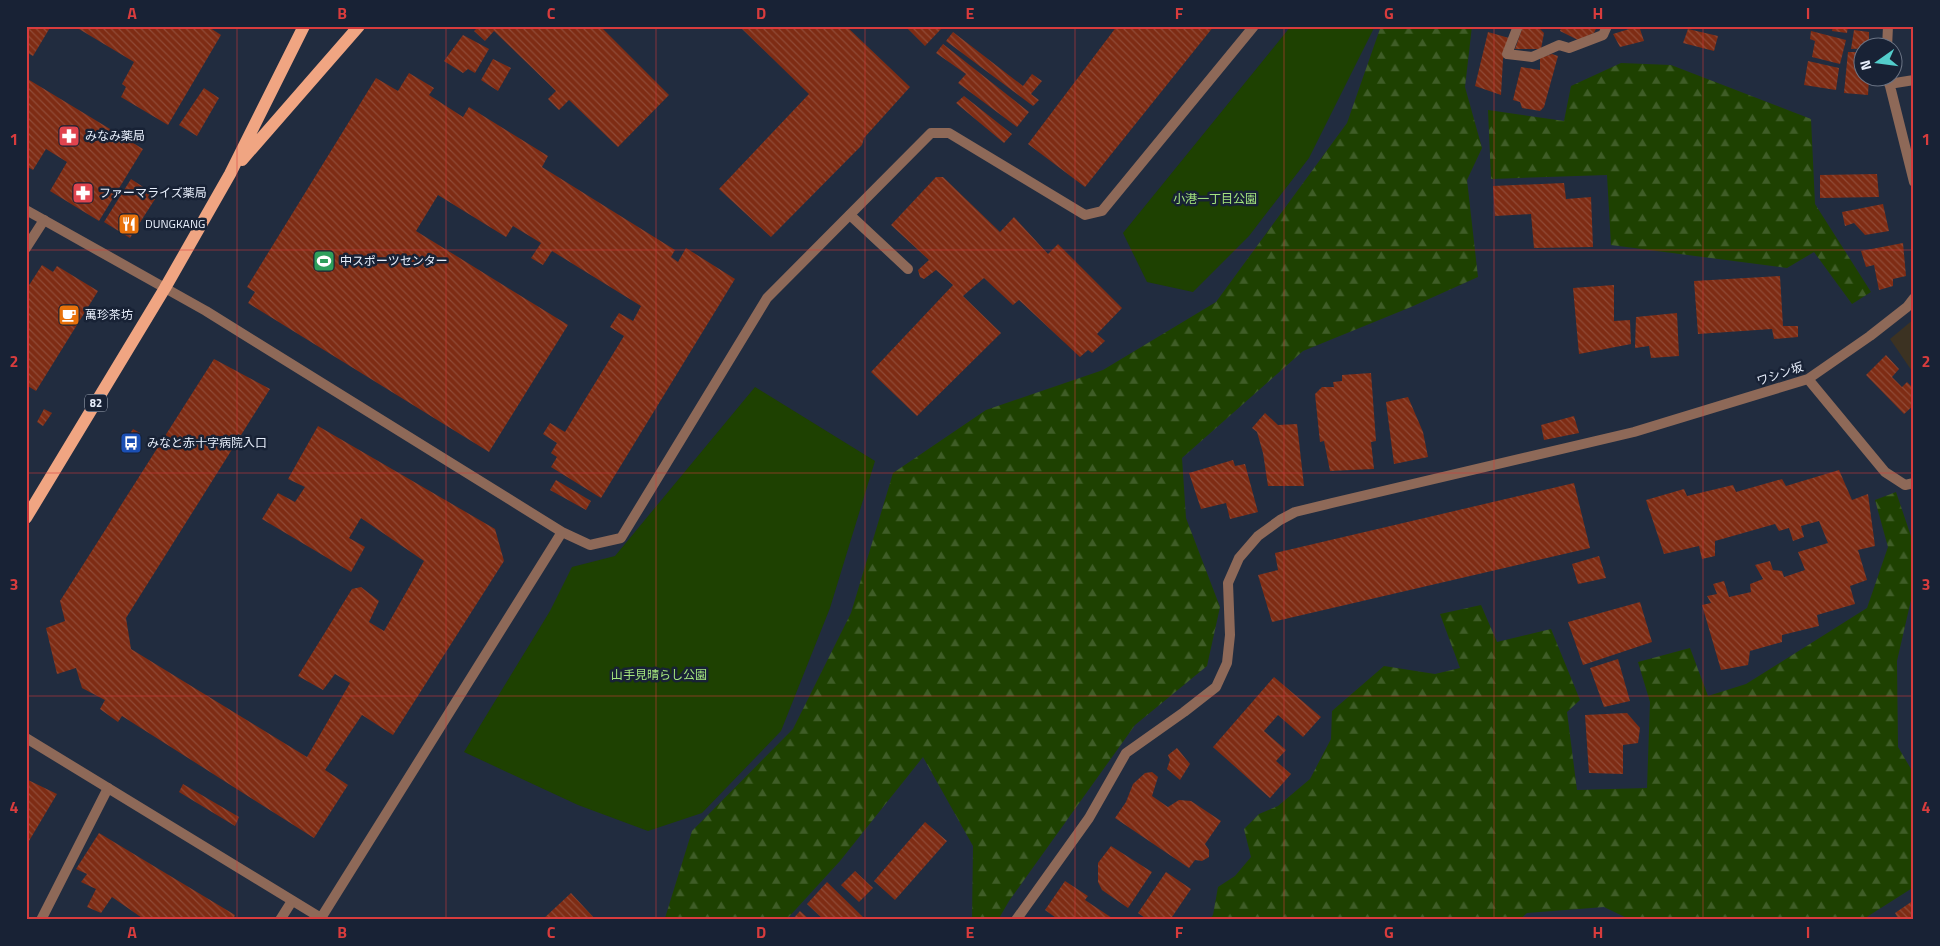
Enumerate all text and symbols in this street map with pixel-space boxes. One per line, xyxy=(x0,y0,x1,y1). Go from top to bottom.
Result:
text: A xyxy=(127,1,137,25)
text: B xyxy=(337,1,347,25)
text: C xyxy=(547,1,556,25)
text: D xyxy=(756,1,766,25)
text: E xyxy=(966,1,975,25)
text: F xyxy=(1175,1,1184,25)
text: G xyxy=(1384,1,1394,25)
text: H xyxy=(1593,1,1603,25)
text: I xyxy=(1806,1,1810,25)
north arrow xyxy=(1852,38,1902,88)
text: N xyxy=(1854,58,1876,73)
pharmacy icon: みなみ薬局 xyxy=(57,124,81,148)
place label: みなみ薬局 xyxy=(85,126,145,145)
text: 1 xyxy=(10,127,18,151)
text: 1 xyxy=(1922,127,1930,151)
pharmacy icon: ファーマライズ薬局 xyxy=(71,181,95,205)
place label: ファーマライズ薬局 xyxy=(99,183,207,202)
park label: 小港一丁目公園 xyxy=(1173,189,1257,208)
restaurant icon: DUNGKANG xyxy=(117,212,141,236)
place label: DUNGKANG xyxy=(145,214,205,233)
sports icon: 中スポーツセンター xyxy=(312,249,336,273)
place label: 中スポーツセンター xyxy=(340,251,448,270)
cafe icon: 萬珍茶坊 xyxy=(57,303,81,327)
place label: 萬珍茶坊 xyxy=(85,305,133,324)
text: 2 xyxy=(10,349,18,373)
text: 2 xyxy=(1922,349,1930,373)
street label: ワシン坂 xyxy=(1754,357,1806,390)
road number: 82 xyxy=(85,394,107,412)
bus stop icon: みなと赤十字病院入口 xyxy=(119,431,143,455)
place label: みなと赤十字病院入口 xyxy=(147,433,267,452)
text: 3 xyxy=(10,572,18,596)
text: 3 xyxy=(1922,572,1930,596)
park label: 山手見晴らし公園 xyxy=(611,665,707,684)
text: 4 xyxy=(10,795,19,819)
text: 4 xyxy=(1922,795,1931,819)
text: A xyxy=(127,920,137,944)
text: B xyxy=(337,920,347,944)
text: C xyxy=(547,920,556,944)
text: D xyxy=(756,920,766,944)
text: E xyxy=(966,920,975,944)
text: F xyxy=(1175,920,1184,944)
text: G xyxy=(1384,920,1394,944)
text: H xyxy=(1593,920,1603,944)
text: I xyxy=(1806,920,1810,944)

